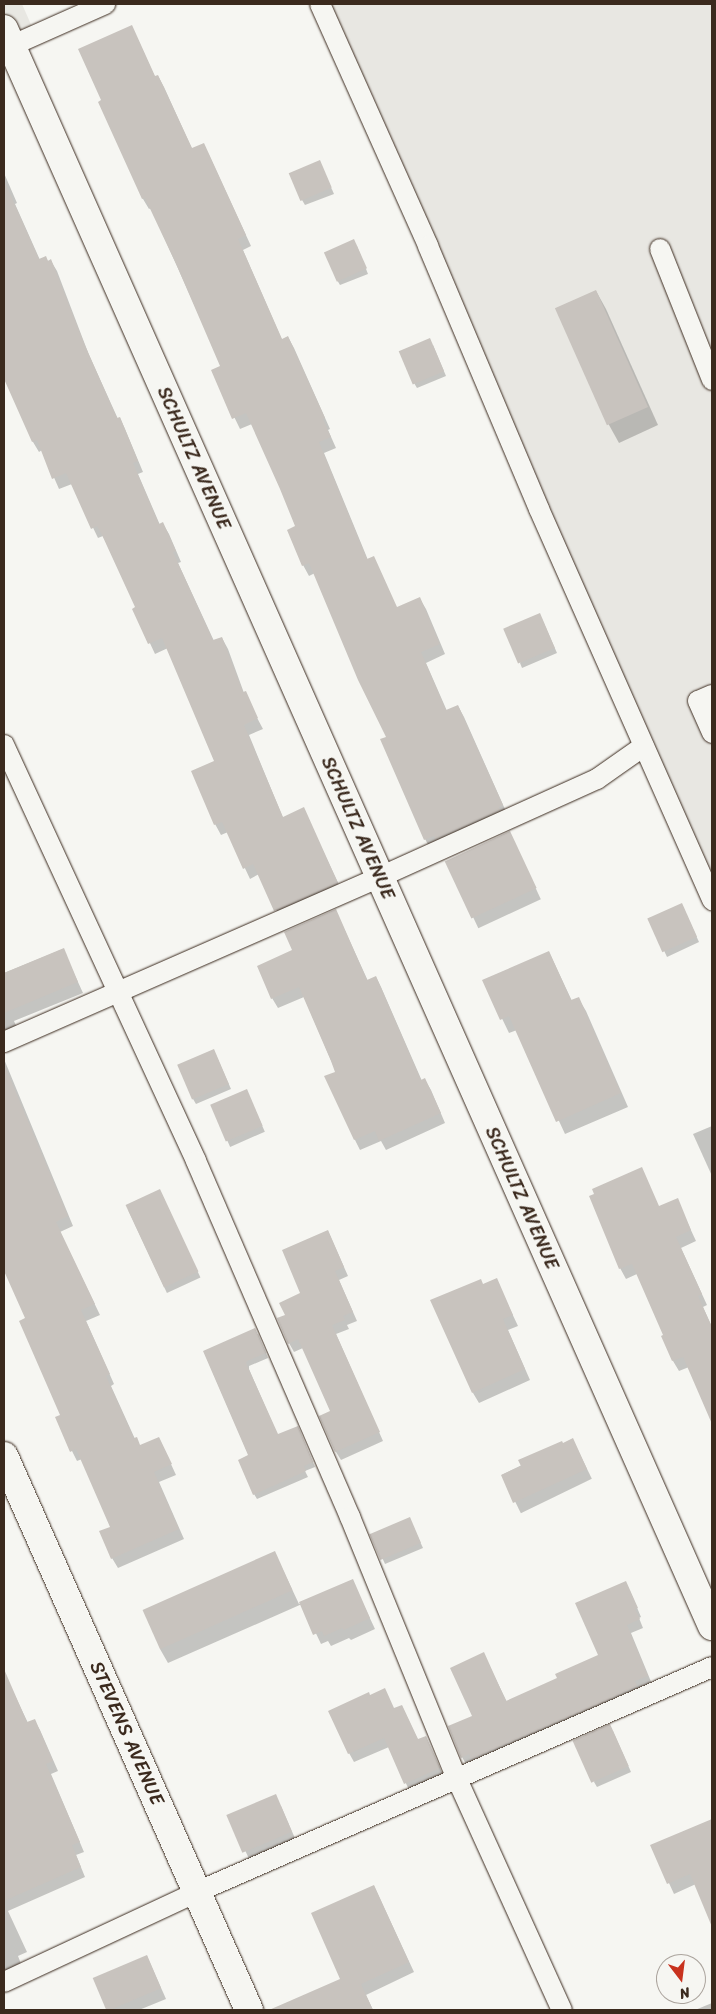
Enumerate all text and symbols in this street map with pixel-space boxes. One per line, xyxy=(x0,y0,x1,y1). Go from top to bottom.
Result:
street label: SCHULTZ AVENUE xyxy=(152,383,236,533)
street label: SCHULTZ AVENUE xyxy=(316,753,400,903)
street label: SCHULTZ AVENUE xyxy=(480,1123,564,1273)
street label: STEVENS AVENUE xyxy=(85,1658,169,1808)
north arrow xyxy=(656,1954,706,2004)
text: N xyxy=(677,1980,693,2006)

